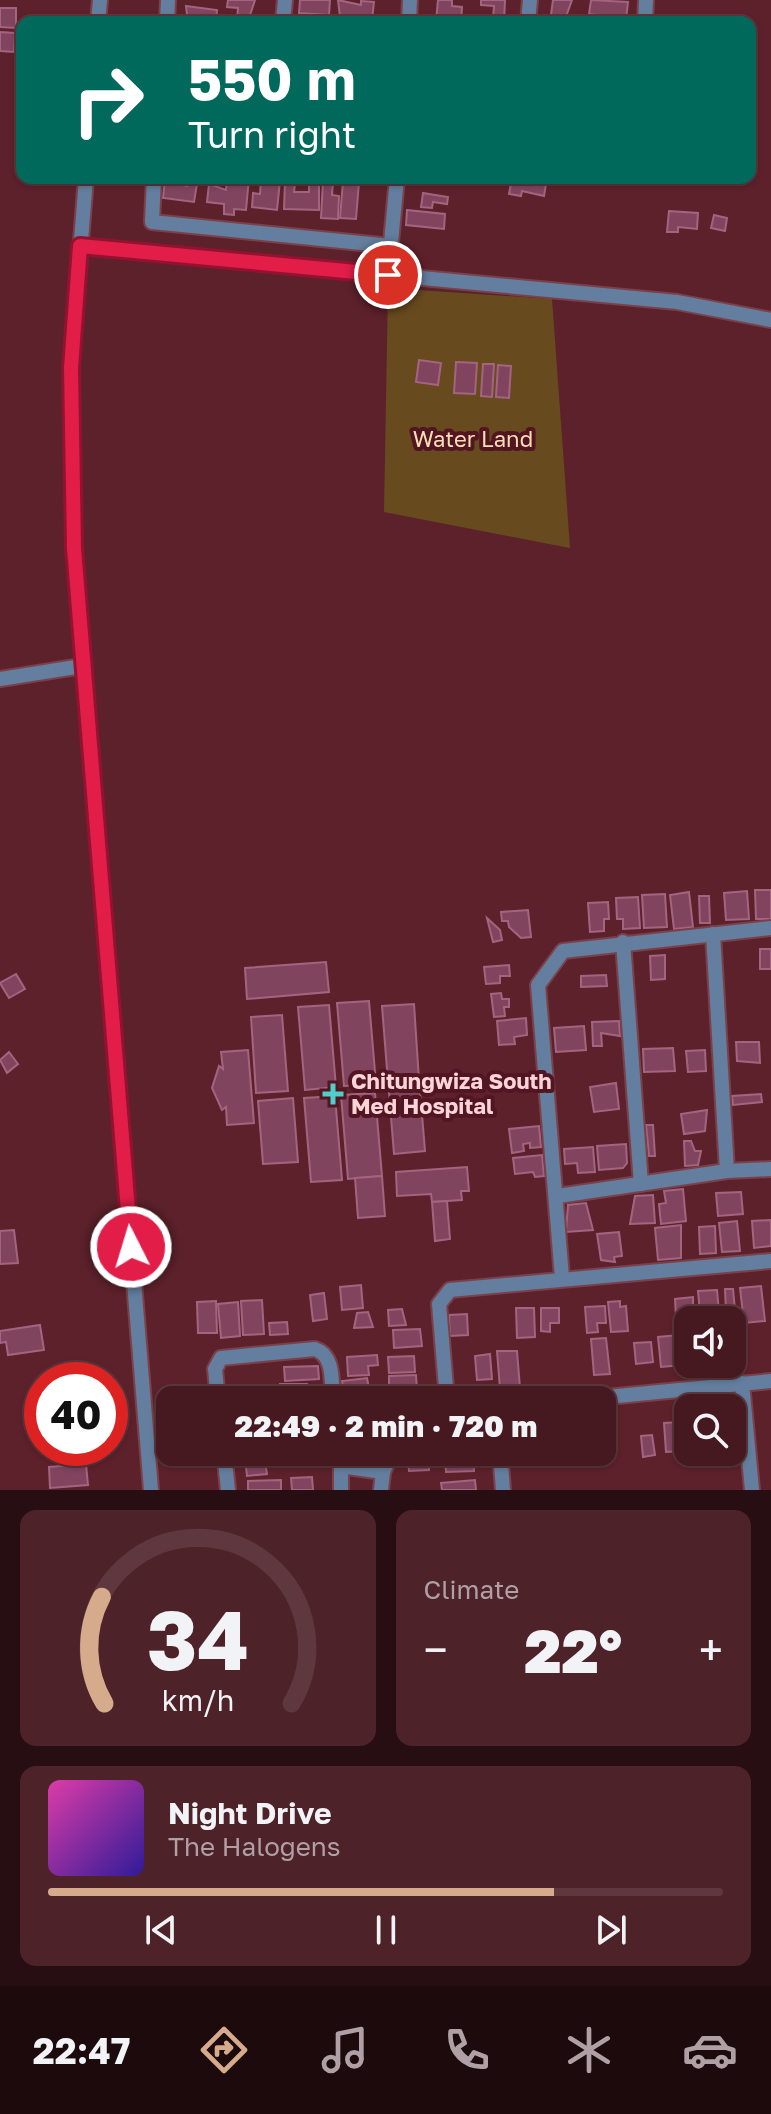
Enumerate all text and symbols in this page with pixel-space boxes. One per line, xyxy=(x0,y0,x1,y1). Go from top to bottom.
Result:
text: 550 m xyxy=(188,45,356,112)
icon: right xyxy=(56,48,160,152)
text: Turn right xyxy=(188,113,356,156)
pin xyxy=(354,241,422,309)
icon: arrive xyxy=(366,253,410,297)
park label: Water Land xyxy=(413,425,533,452)
place label: Chitungwiza South Med Hospital xyxy=(351,1067,552,1119)
marker: Chitungwiza South Med Hospital xyxy=(322,1083,344,1105)
position arrow xyxy=(89,1205,173,1289)
map controls xyxy=(674,1306,746,1466)
button: sound xyxy=(674,1306,746,1378)
speed limit sign: 40 xyxy=(24,1362,128,1466)
button: search xyxy=(674,1394,746,1466)
text: 22:49 · 2 min · 720 m xyxy=(235,1408,537,1444)
text: Climate xyxy=(424,1574,519,1605)
text: 34 xyxy=(146,1588,249,1688)
text: 22° xyxy=(524,1614,622,1686)
text: − xyxy=(424,1623,448,1676)
text: + xyxy=(699,1623,723,1676)
text: km/h xyxy=(161,1683,234,1717)
text: Night Drive xyxy=(168,1795,332,1831)
text: The Halogens xyxy=(168,1831,341,1862)
icon: previous xyxy=(139,1908,183,1952)
icon: pause xyxy=(364,1908,408,1952)
icon: next xyxy=(589,1908,633,1952)
icon: directions xyxy=(196,2022,252,2078)
icon: music xyxy=(317,2022,373,2078)
icon: phone xyxy=(439,2022,495,2078)
icon: climate xyxy=(561,2022,617,2078)
icon: car xyxy=(682,2022,738,2078)
text: 22:47 xyxy=(33,2029,130,2072)

